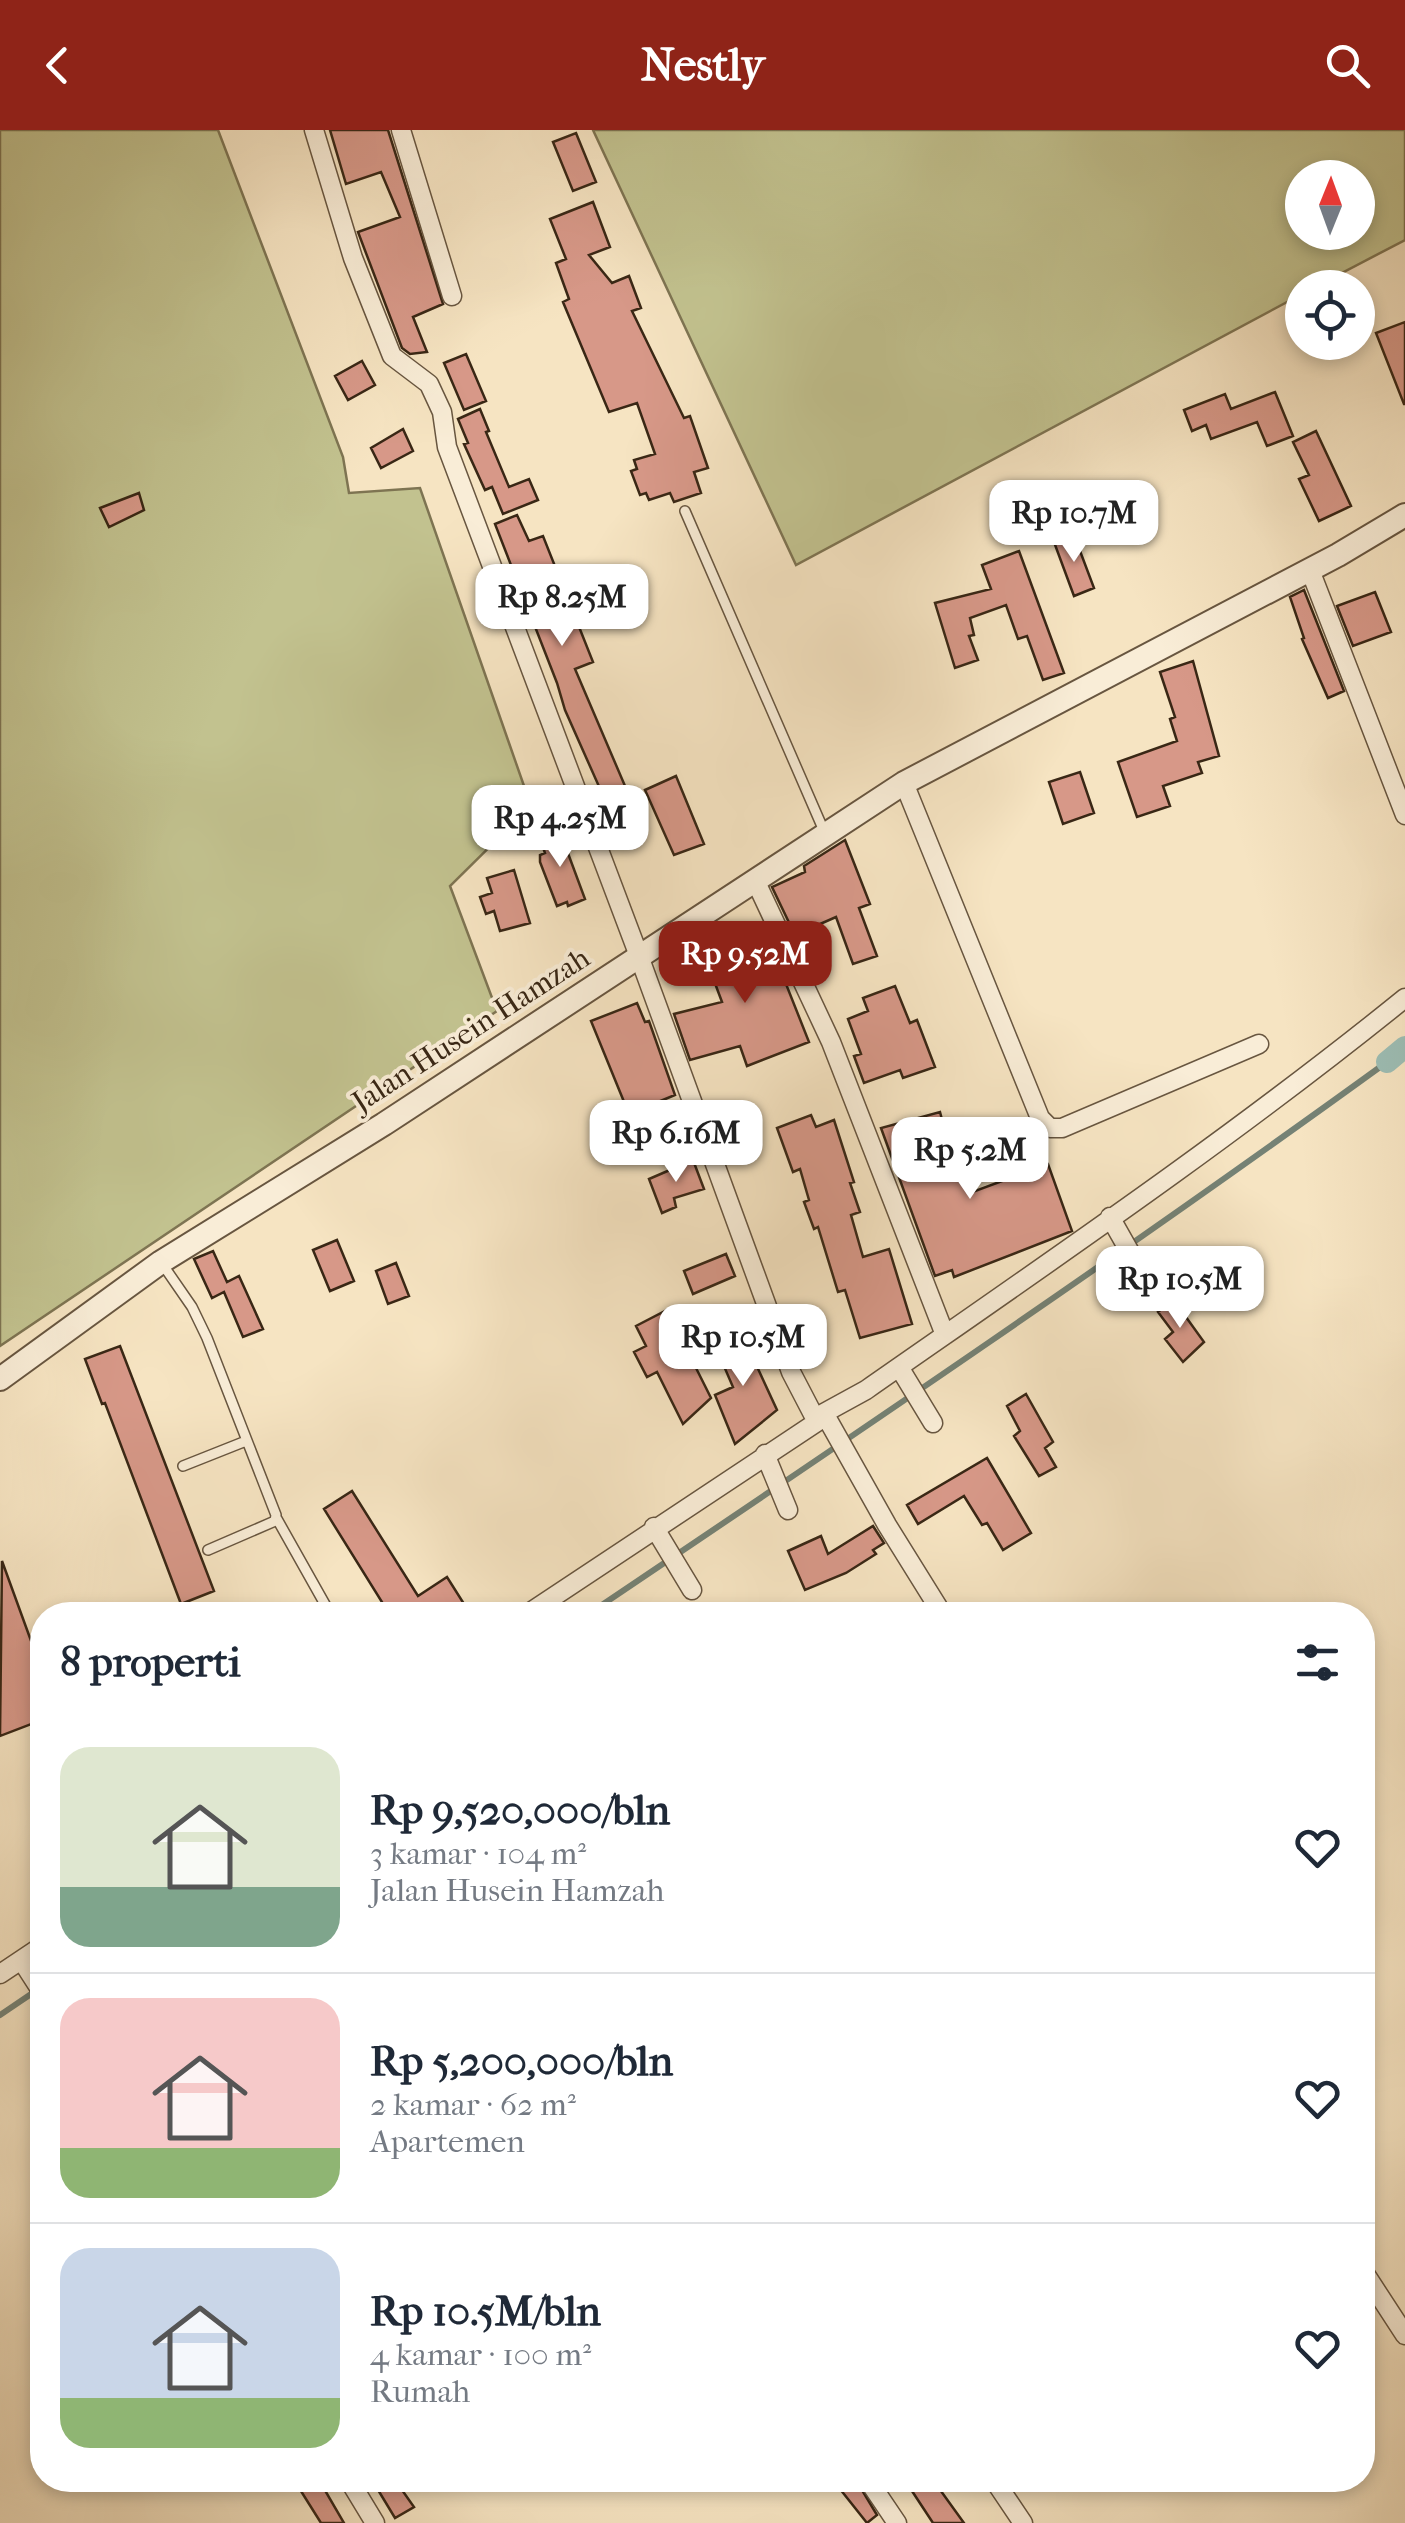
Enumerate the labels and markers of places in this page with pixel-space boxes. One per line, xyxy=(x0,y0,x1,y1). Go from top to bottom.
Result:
pin: Rp 10.7M xyxy=(971,480,1177,565)
pin: Rp 8.25M xyxy=(459,564,665,649)
pin: Rp 4.25M xyxy=(457,785,663,870)
pin: Rp 9.52M xyxy=(642,921,848,1006)
pin: Rp 6.16M xyxy=(573,1100,779,1185)
pin: Rp 5.2M xyxy=(878,1117,1062,1202)
pin: Rp 10.5M xyxy=(1077,1246,1283,1331)
pin: Rp 10.5M xyxy=(640,1304,846,1389)

